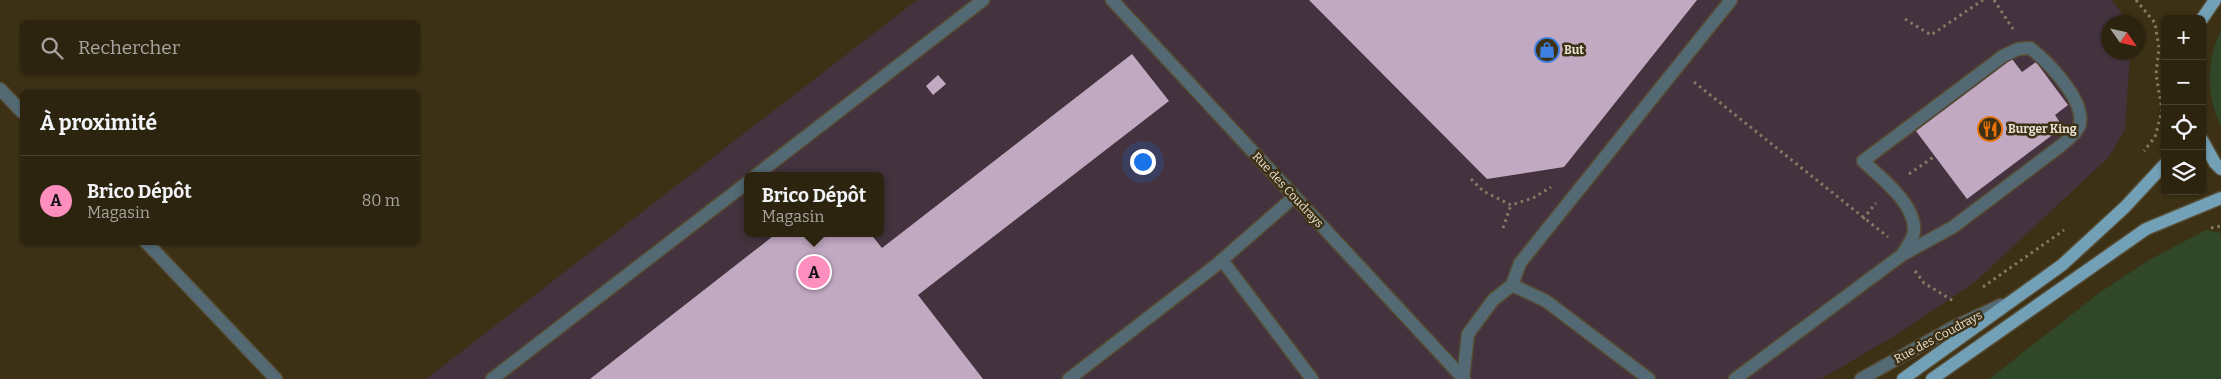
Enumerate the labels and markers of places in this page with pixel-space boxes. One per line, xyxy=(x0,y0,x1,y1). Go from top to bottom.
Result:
shop icon: But xyxy=(1534,37,1560,63)
place label: But xyxy=(1564,43,1584,57)
restaurant icon: Burger King xyxy=(1977,116,2003,142)
place label: Burger King xyxy=(2008,122,2077,136)
pin: A xyxy=(798,253,830,291)

